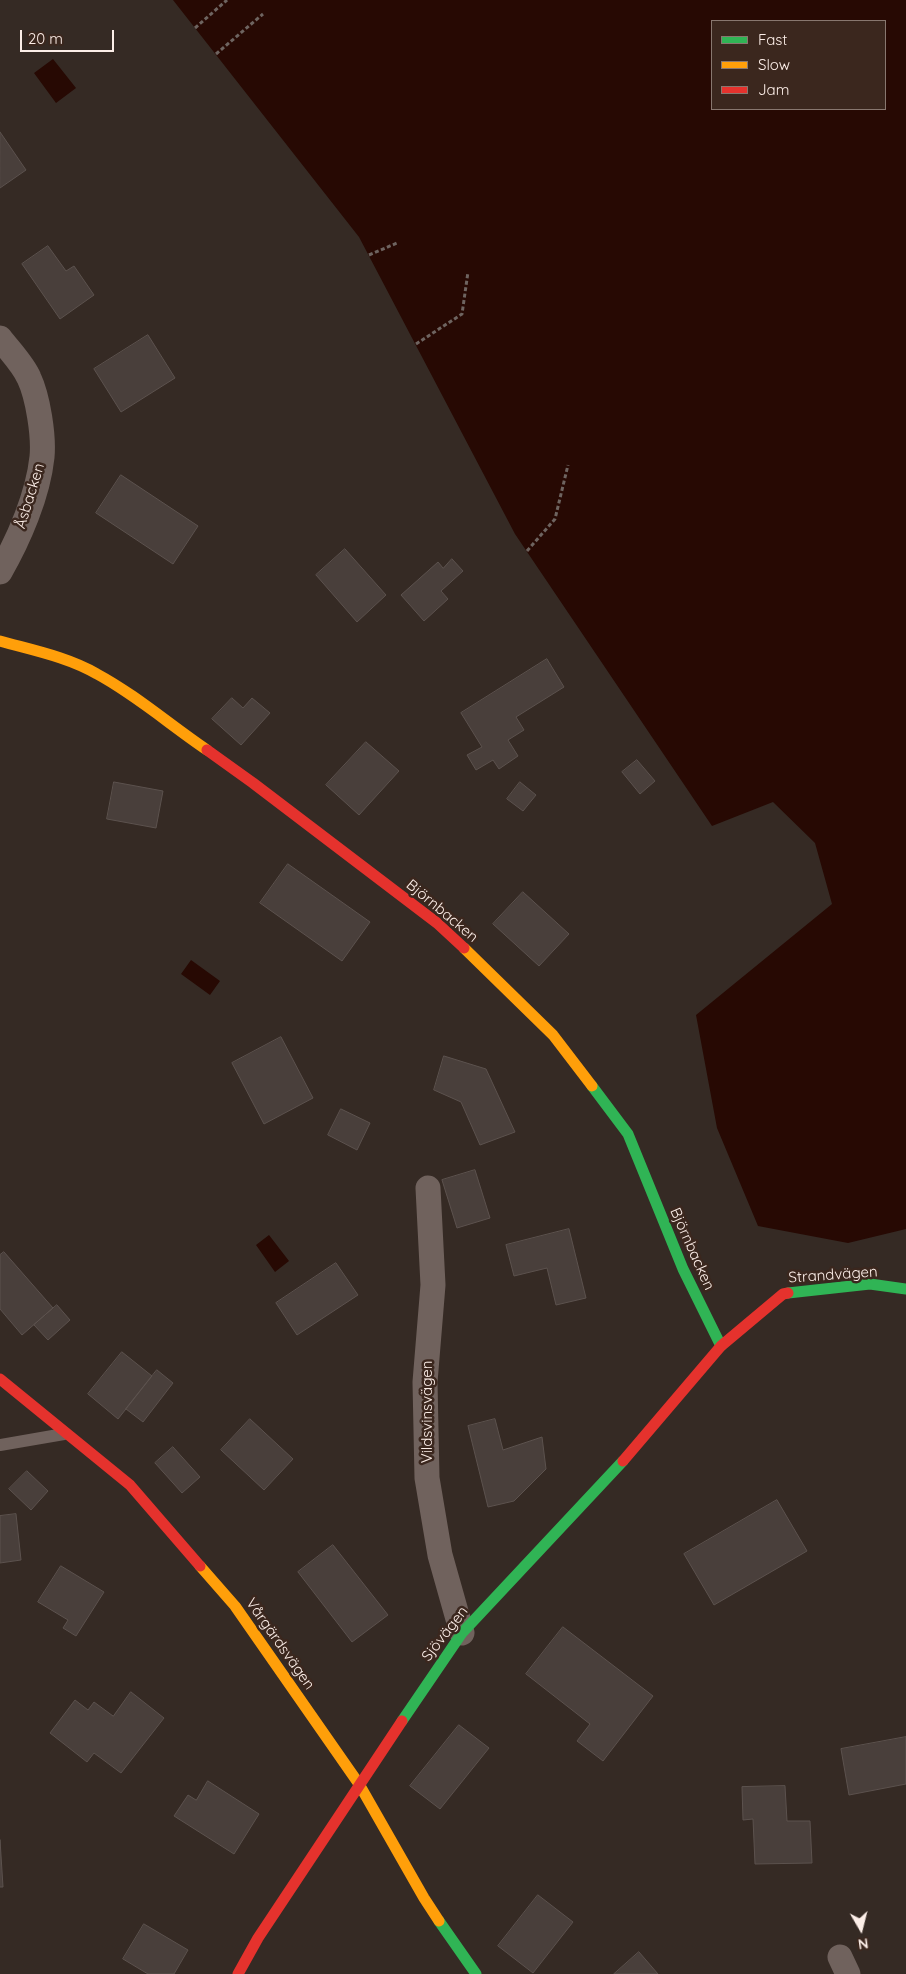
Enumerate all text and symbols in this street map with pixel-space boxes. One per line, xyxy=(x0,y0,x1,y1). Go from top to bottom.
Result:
scale bar xyxy=(22,20,116,52)
legend xyxy=(711,20,886,110)
text: 20 m xyxy=(28,29,63,48)
text: Fast xyxy=(758,30,787,49)
text: Slow xyxy=(758,55,790,74)
text: Jam xyxy=(758,80,789,99)
street label: Åsbacken xyxy=(12,461,48,531)
street label: Björnbacken xyxy=(402,876,482,946)
street label: Björnbacken xyxy=(666,1205,718,1293)
street label: Strandvägen xyxy=(788,1263,878,1287)
street label: Vildsvinsvägen xyxy=(418,1361,436,1463)
street label: Vårgärdsvägen xyxy=(242,1595,318,1693)
street label: Sjövägen xyxy=(418,1603,472,1665)
north arrow xyxy=(836,1904,886,1954)
text: N xyxy=(857,1934,869,1953)

